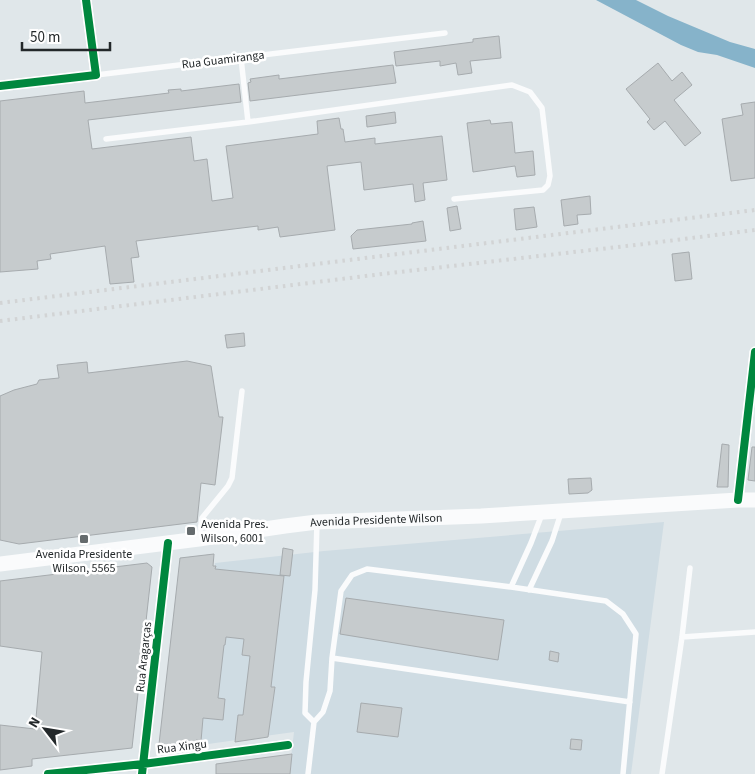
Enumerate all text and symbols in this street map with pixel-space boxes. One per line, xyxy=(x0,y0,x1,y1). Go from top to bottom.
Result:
scale bar xyxy=(22,20,110,52)
text: 50 m xyxy=(30,27,60,48)
street label: Rua Guamiranga xyxy=(181,47,265,73)
street label: Avenida Presidente Wilson xyxy=(309,509,443,531)
place label: Avenida Pres. Wilson, 6001 xyxy=(201,516,268,547)
marker: Avenida Pres. Wilson, 6001 xyxy=(185,525,197,537)
marker: Avenida Presidente Wilson, 5565 xyxy=(78,533,90,545)
place label: Avenida Presidente Wilson, 5565 xyxy=(36,546,132,577)
street label: Rua Aragarças xyxy=(132,621,156,693)
north arrow xyxy=(20,704,70,754)
text: N xyxy=(24,714,46,732)
street label: Rua Xingu xyxy=(156,736,208,758)

